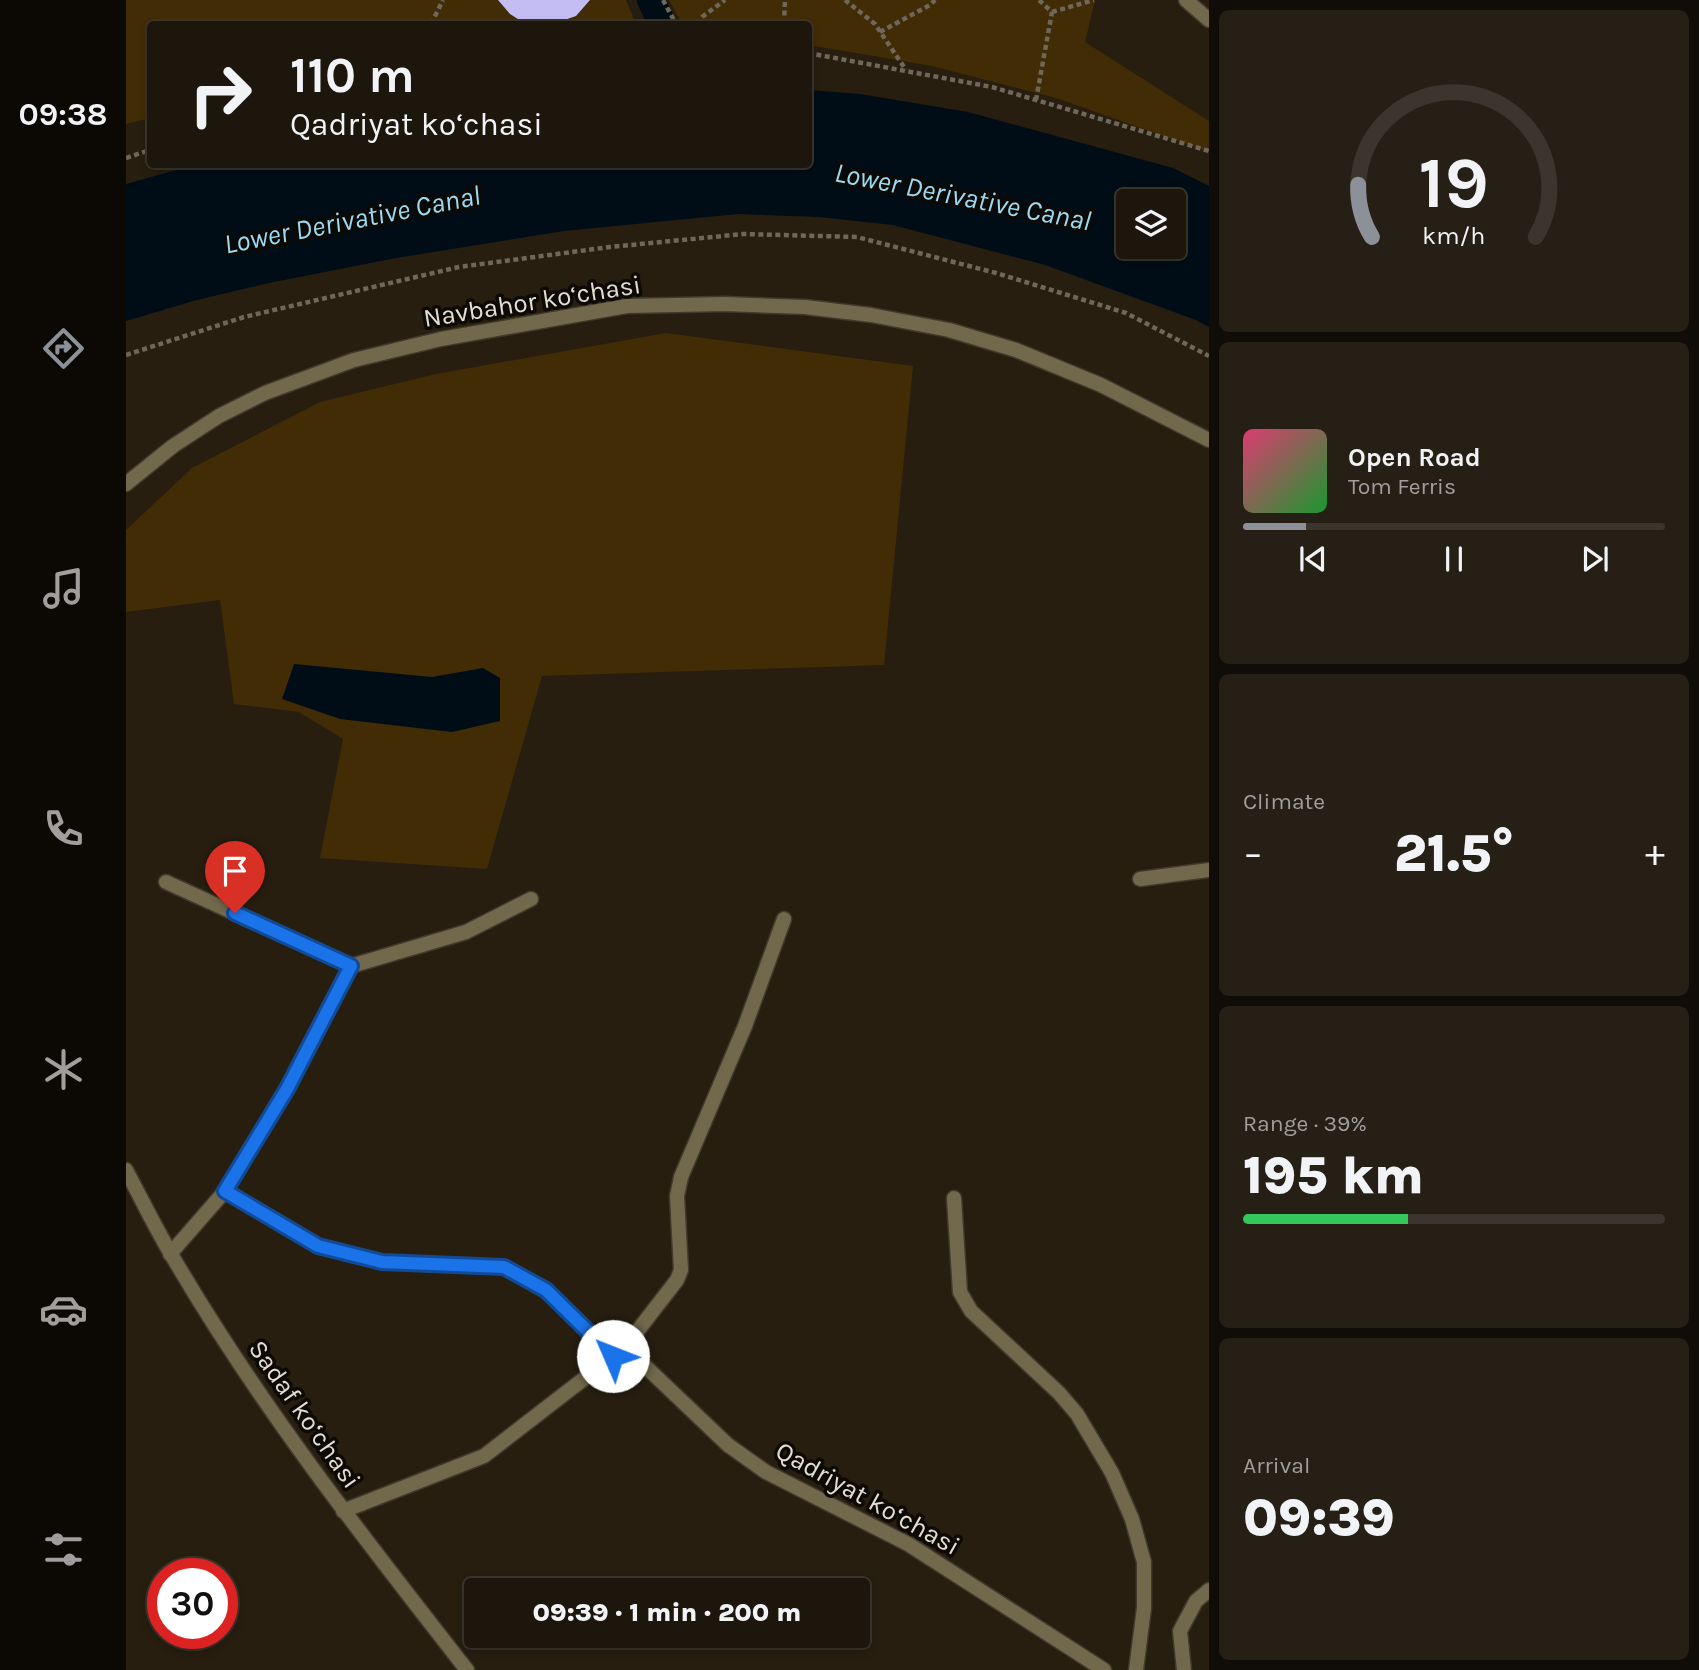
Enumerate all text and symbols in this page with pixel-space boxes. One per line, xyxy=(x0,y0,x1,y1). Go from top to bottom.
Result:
text: 110 m xyxy=(290,47,415,104)
icon: right xyxy=(175,49,266,140)
text: 09:38 xyxy=(19,96,107,133)
text: Qadriyat ko‘chasi xyxy=(290,106,543,143)
text: 19 xyxy=(1419,140,1489,225)
water label: Lower Derivative Canal xyxy=(832,155,1094,238)
water label: Lower Derivative Canal xyxy=(221,178,483,261)
map controls xyxy=(1116,189,1186,259)
button: layers xyxy=(1116,189,1186,259)
text: km/h xyxy=(1422,221,1486,250)
street label: Navbahor ko‘chasi xyxy=(421,269,643,334)
icon: directions xyxy=(39,324,88,373)
text: Open Road xyxy=(1348,442,1481,473)
text: Tom Ferris xyxy=(1348,473,1456,500)
icon: previous xyxy=(1294,540,1332,578)
icon: pause xyxy=(1435,540,1473,578)
icon: next xyxy=(1576,540,1614,578)
icon: music xyxy=(39,564,88,613)
text: Climate xyxy=(1243,788,1325,815)
icon: phone xyxy=(39,804,88,853)
text: 21.5° xyxy=(1394,823,1514,884)
text: − xyxy=(1243,831,1263,876)
text: + xyxy=(1645,831,1665,876)
pin xyxy=(205,841,265,913)
icon: arrive xyxy=(216,852,254,890)
icon: climate xyxy=(39,1045,88,1094)
text: Range · 39% xyxy=(1243,1110,1367,1137)
text: 195 km xyxy=(1243,1145,1424,1206)
icon: car xyxy=(39,1285,88,1334)
position arrow xyxy=(576,1319,650,1393)
street label: Sadaf ko‘chasi xyxy=(242,1334,367,1494)
street label: Qadriyat ko‘chasi xyxy=(770,1435,965,1562)
text: Arrival xyxy=(1243,1452,1310,1479)
text: 09:39 xyxy=(1243,1487,1395,1548)
icon: filters xyxy=(39,1525,88,1574)
speed limit sign: 30 xyxy=(147,1558,238,1649)
text: 09:39 · 1 min · 200 m xyxy=(533,1597,801,1628)

